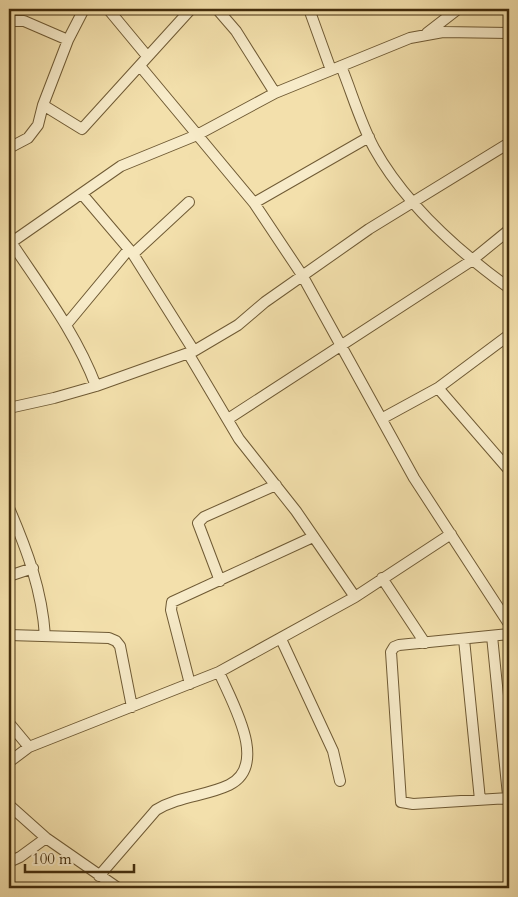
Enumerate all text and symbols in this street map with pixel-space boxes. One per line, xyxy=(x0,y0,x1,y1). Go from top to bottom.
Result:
scale bar xyxy=(25,842,134,874)
text: 100 m xyxy=(32,849,72,869)

